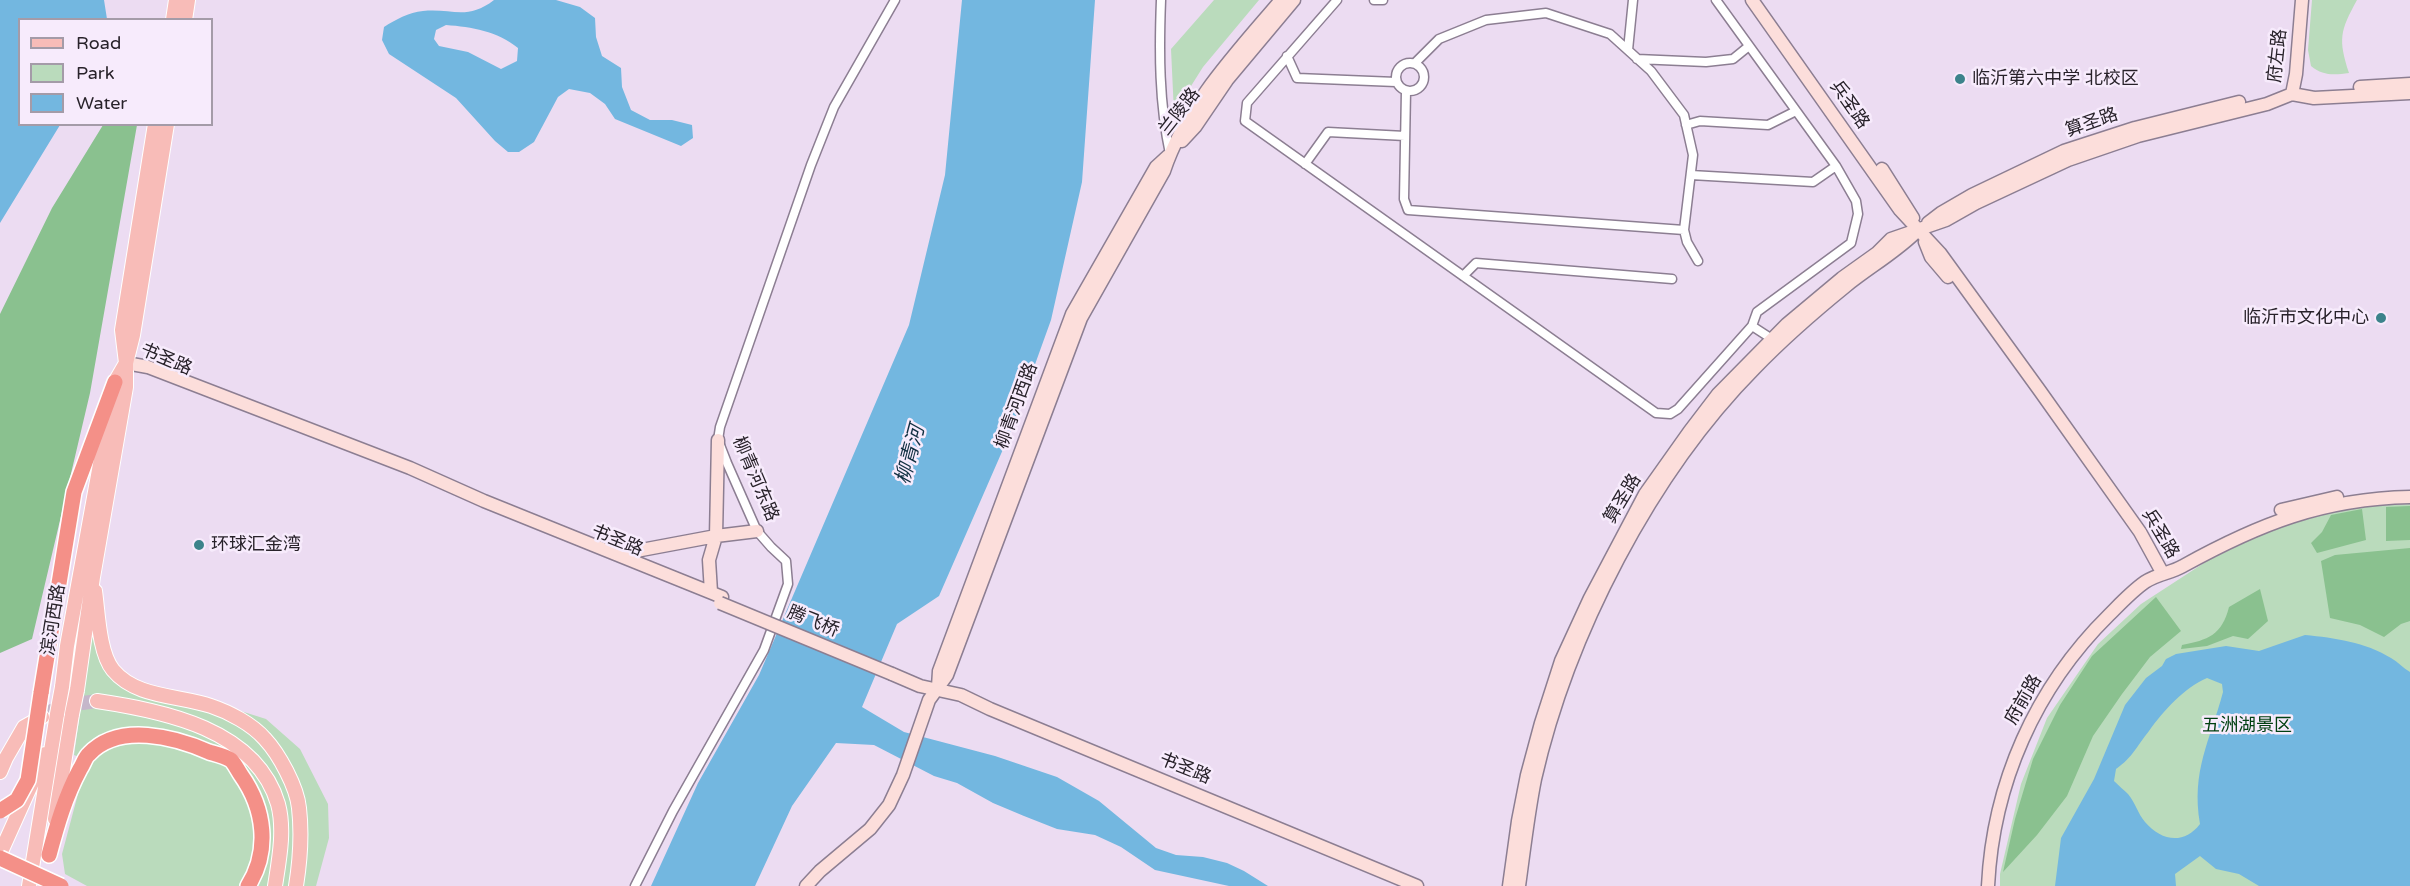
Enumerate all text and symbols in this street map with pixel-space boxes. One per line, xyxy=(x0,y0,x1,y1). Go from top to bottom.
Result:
legend xyxy=(18,18,213,126)
street label: 府左路 xyxy=(2264,28,2292,84)
text: Road xyxy=(76,32,121,54)
text: Park xyxy=(76,62,114,84)
place label: 临沂第六中学 北校区 xyxy=(1972,68,2139,90)
marker: 临沂第六中学 北校区 xyxy=(1953,72,1967,86)
street label: 兵圣路 xyxy=(1825,77,1873,133)
street label: 兰陵路 xyxy=(1155,84,1205,140)
text: Water xyxy=(76,92,127,114)
street label: 算圣路 xyxy=(2063,104,2121,142)
place label: 临沂市文化中心 xyxy=(2243,307,2369,329)
marker: 临沂市文化中心 xyxy=(2374,311,2388,325)
street label: 书圣路 xyxy=(137,340,195,380)
street label: 柳青河西路 xyxy=(991,360,1043,452)
water label: 柳青河 xyxy=(892,423,930,487)
street label: 柳青河东路 xyxy=(727,433,783,525)
street label: 算圣路 xyxy=(1600,470,1646,528)
street label: 兵圣路 xyxy=(2137,505,2183,563)
street label: 书圣路 xyxy=(588,521,646,561)
place label: 环球汇金湾 xyxy=(211,534,301,556)
marker: 环球汇金湾 xyxy=(192,538,206,552)
street label: 滨河西路 xyxy=(38,583,70,657)
street label: 腾飞桥 xyxy=(784,602,842,642)
street label: 府前路 xyxy=(2001,671,2047,729)
park label: 五洲湖景区 xyxy=(2202,715,2292,737)
street label: 书圣路 xyxy=(1156,749,1214,789)

